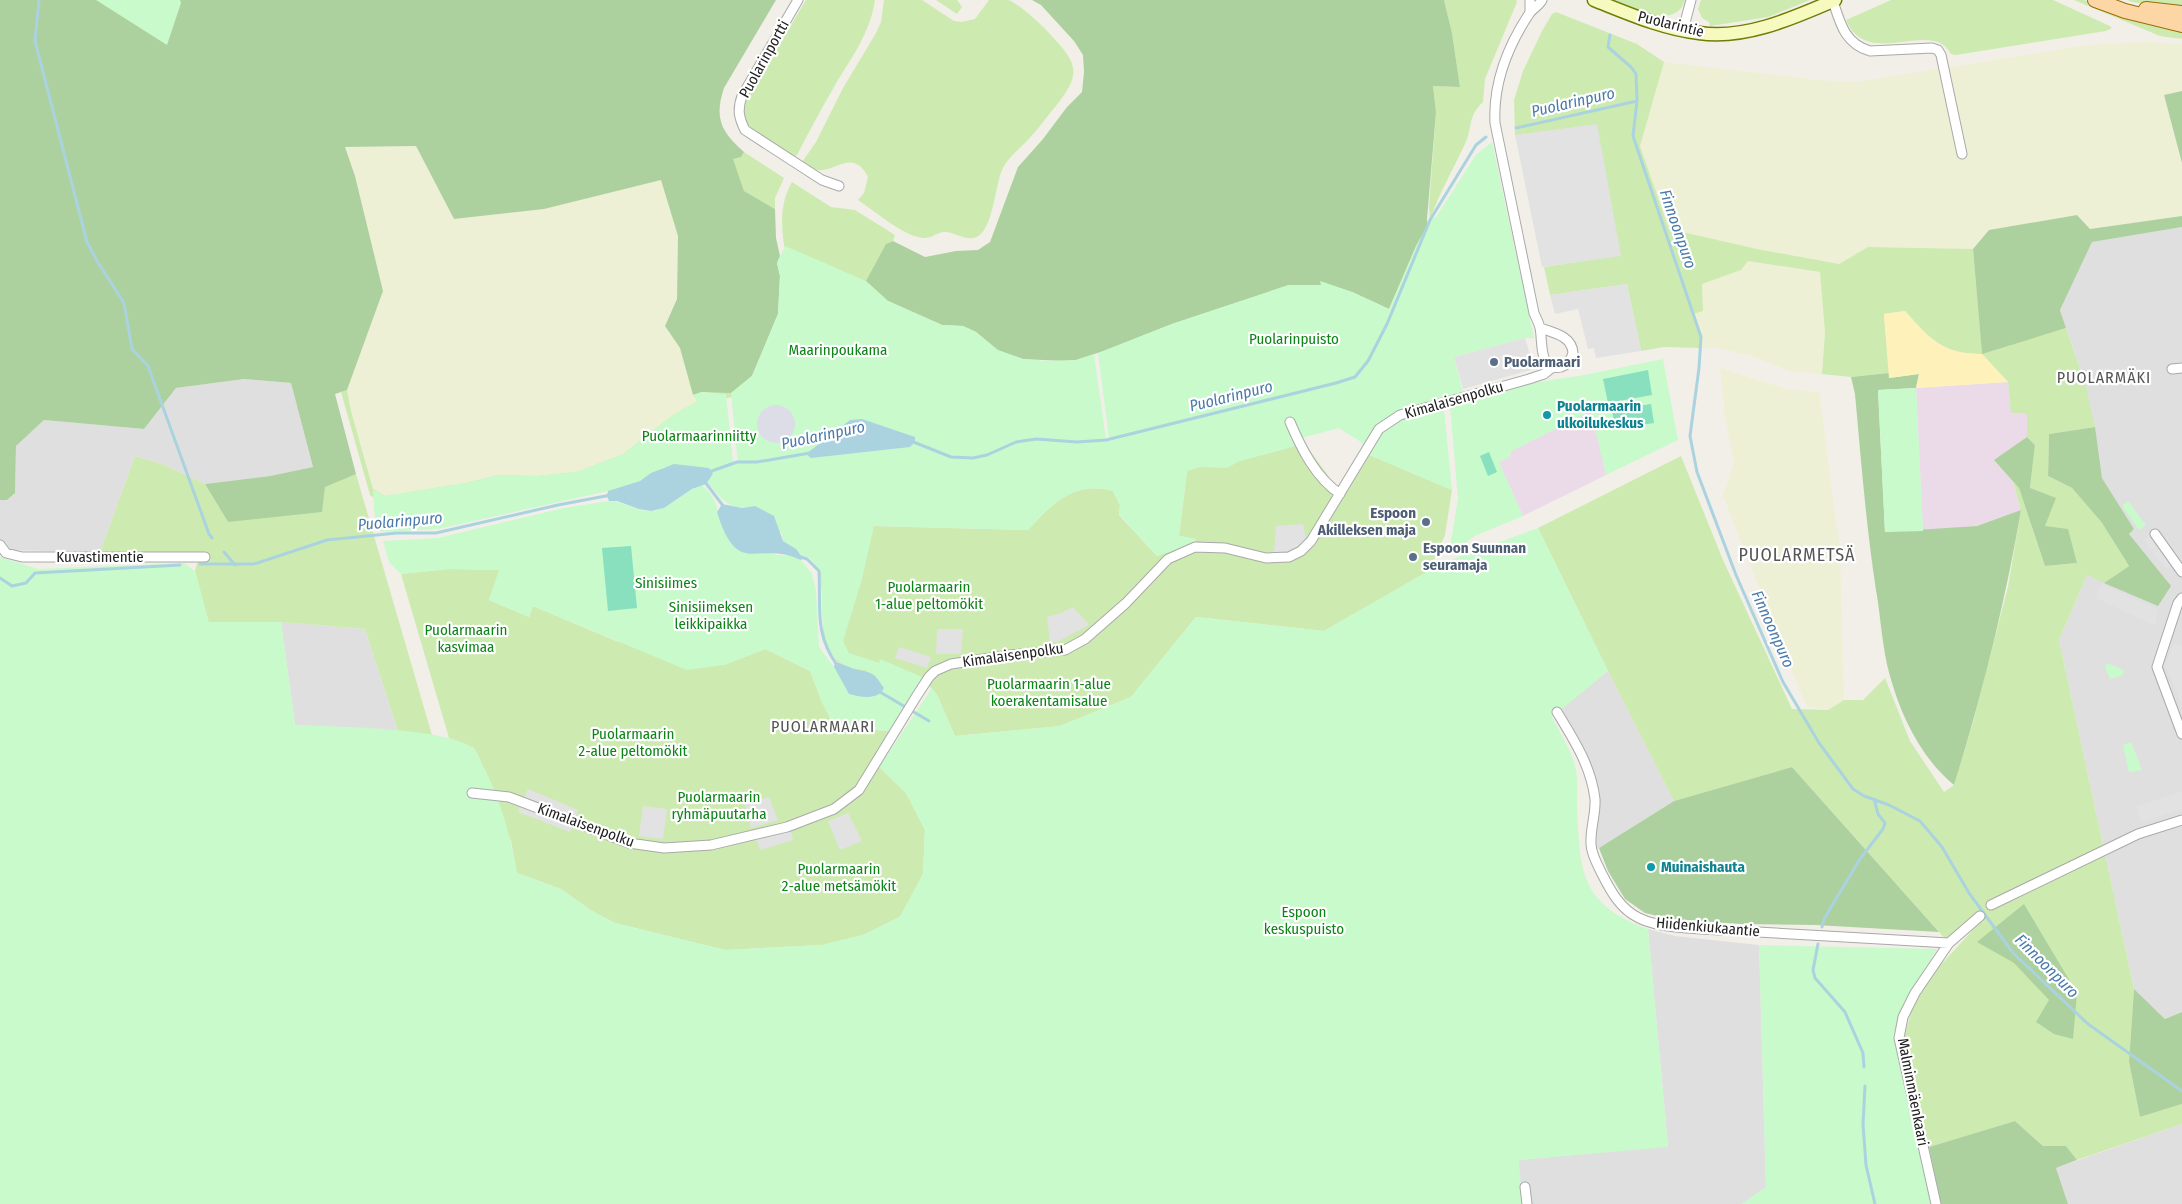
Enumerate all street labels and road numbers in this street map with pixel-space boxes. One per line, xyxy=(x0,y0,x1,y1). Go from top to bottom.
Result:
street label: Puolarintie xyxy=(1636,7,1706,41)
street label: Puolarinportti xyxy=(735,17,793,101)
street label: Kimalaisenpolku xyxy=(1403,377,1505,423)
street label: Kuvastimentie xyxy=(56,548,144,566)
street label: Kimalaisenpolku xyxy=(961,639,1065,671)
street label: Kimalaisenpolku xyxy=(535,799,637,851)
street label: Hiidenkiukaantie xyxy=(1655,914,1761,940)
street label: Malminmäenkaari xyxy=(1894,1036,1932,1148)

